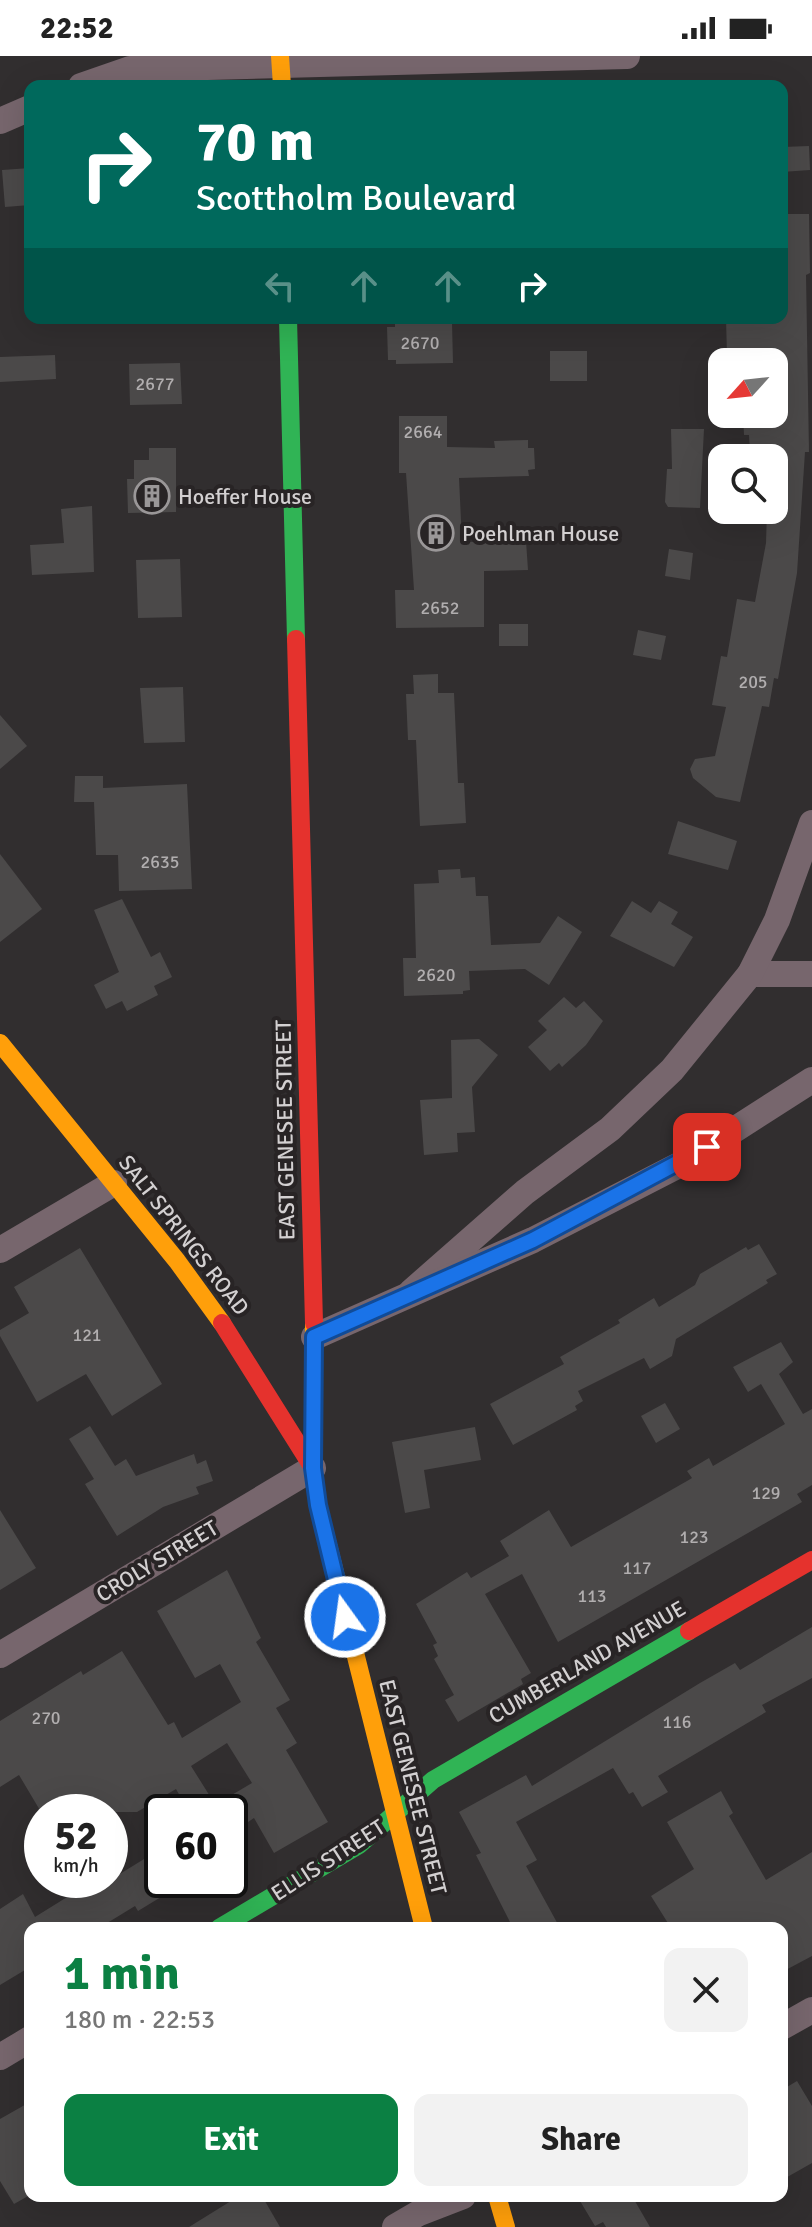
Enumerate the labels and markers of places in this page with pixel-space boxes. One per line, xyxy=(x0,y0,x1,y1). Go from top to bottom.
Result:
building icon: Hoeffer House xyxy=(133,477,171,515)
place label: Hoeffer House xyxy=(178,483,312,510)
building icon: Poehlman House xyxy=(417,514,455,552)
place label: Poehlman House xyxy=(462,520,619,547)
pin xyxy=(673,1113,741,1181)

